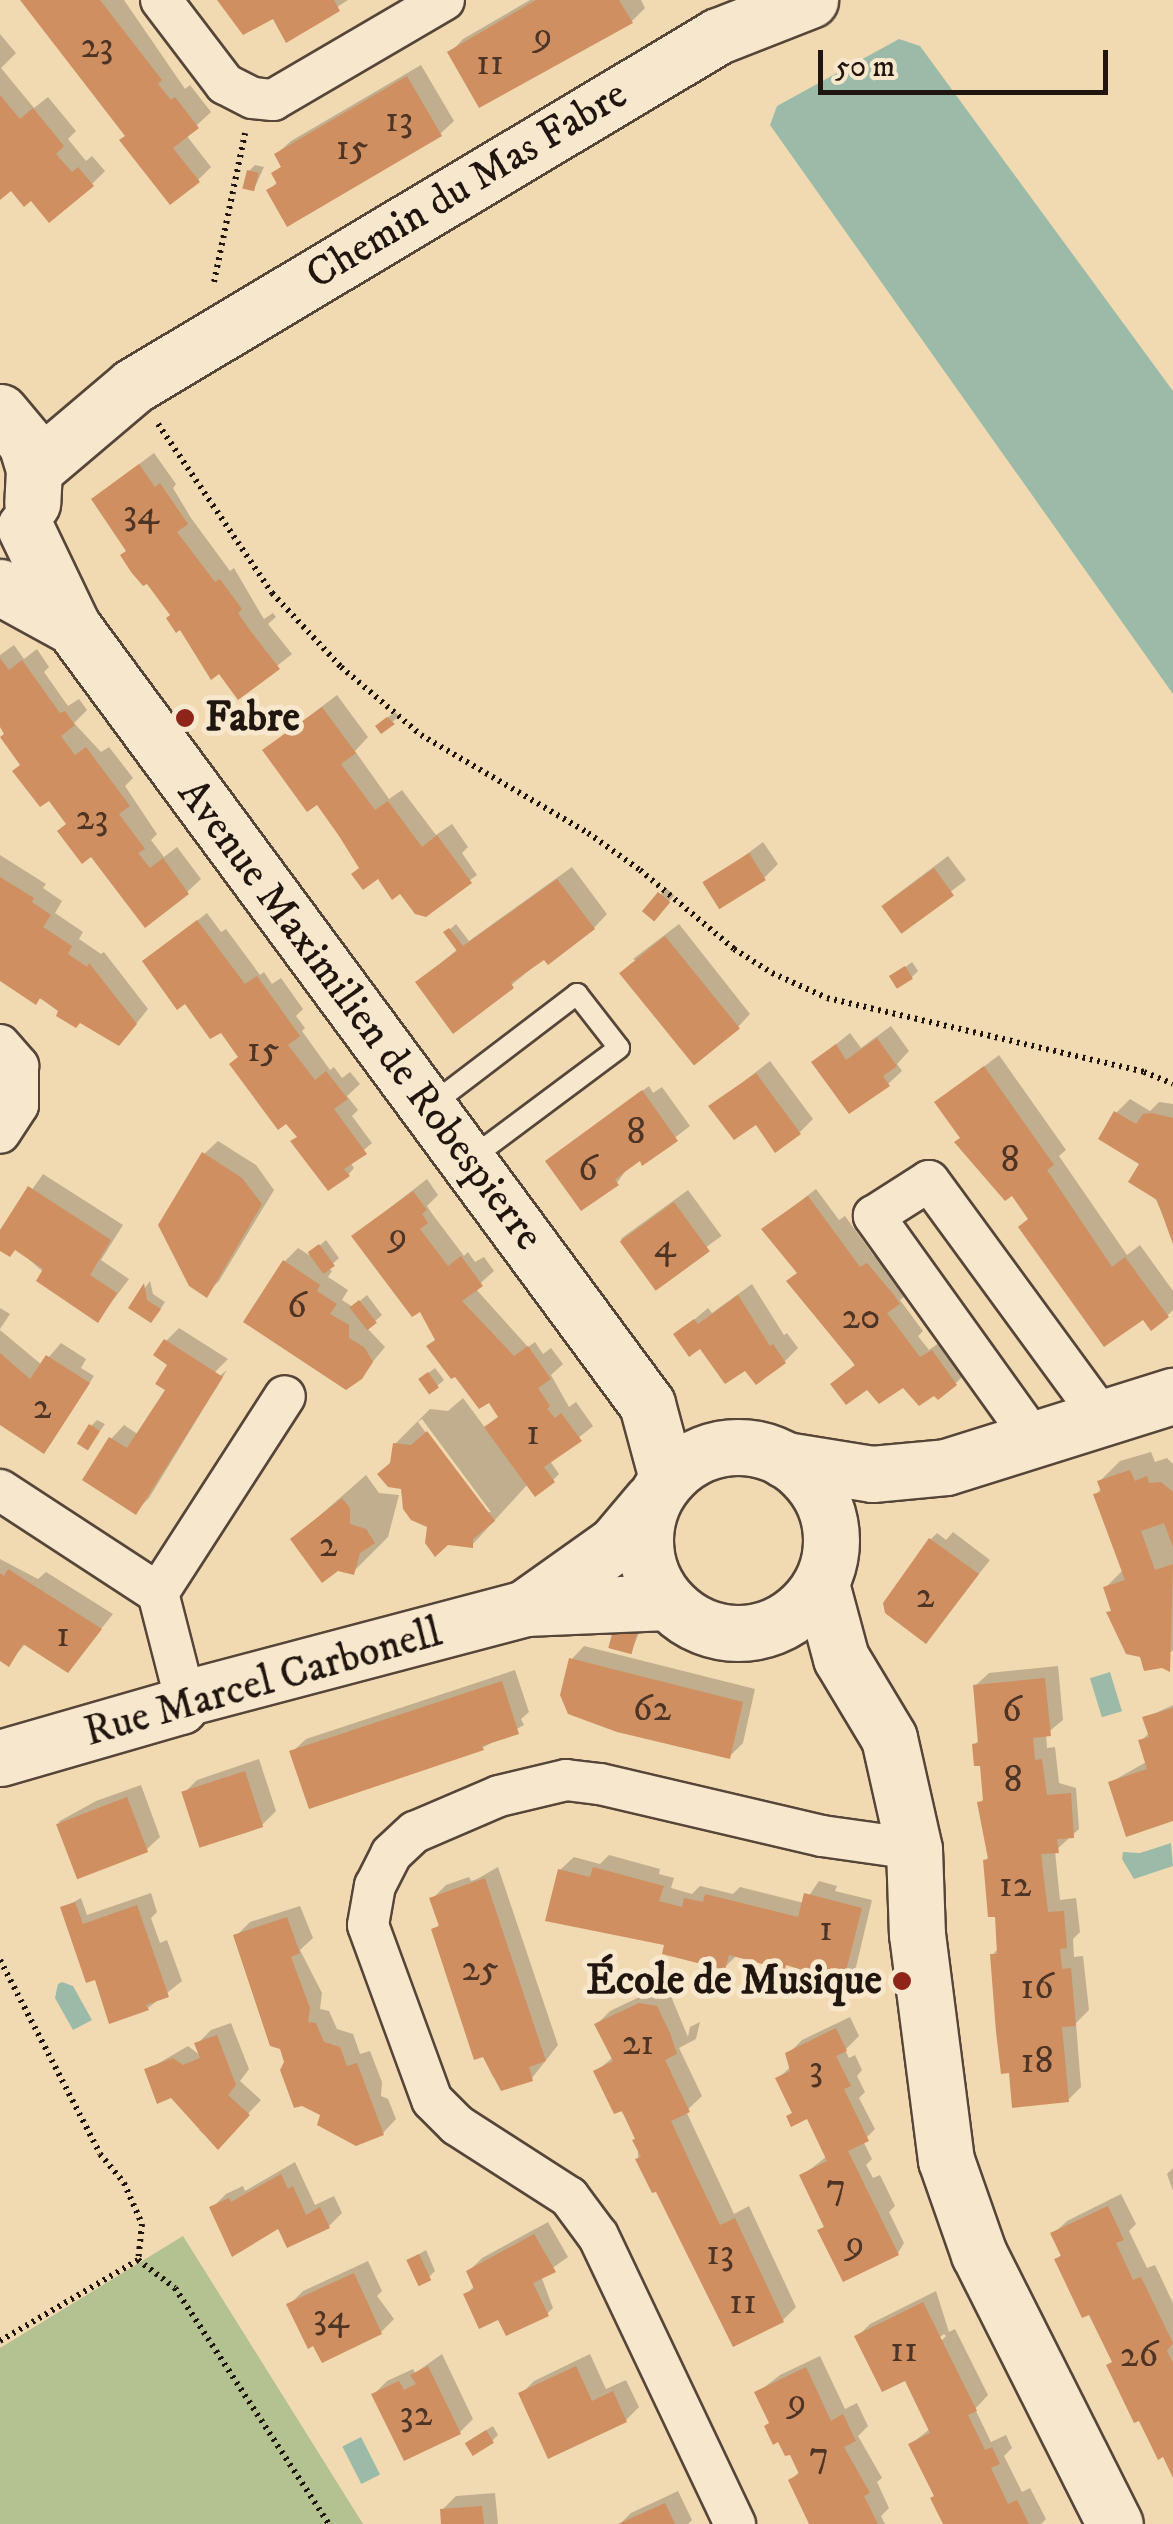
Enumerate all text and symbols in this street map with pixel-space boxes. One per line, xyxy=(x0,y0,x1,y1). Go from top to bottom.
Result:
house number: 9 xyxy=(534,13,552,59)
house number: 23 xyxy=(81,24,113,70)
scale bar xyxy=(823,30,1113,92)
house number: 11 xyxy=(476,41,504,87)
text: 50 m xyxy=(835,49,895,86)
street label: Chemin du Mas Fabre xyxy=(298,69,636,301)
house number: 13 xyxy=(385,98,413,144)
house number: 15 xyxy=(336,126,368,172)
house number: 34 xyxy=(123,491,159,537)
place label: Fabre xyxy=(205,693,300,743)
marker: Fabre xyxy=(174,707,196,729)
street label: Avenue Maximilien de Robespierre xyxy=(166,770,554,1260)
house number: 23 xyxy=(76,796,108,842)
house number: 15 xyxy=(247,1028,279,1074)
house number: 8 xyxy=(626,1110,646,1156)
house number: 8 xyxy=(1000,1138,1020,1184)
house number: 6 xyxy=(578,1147,598,1193)
house number: 9 xyxy=(389,1213,407,1259)
house number: 4 xyxy=(654,1224,676,1270)
house number: 6 xyxy=(287,1284,307,1330)
house number: 20 xyxy=(841,1295,881,1341)
house number: 2 xyxy=(33,1385,51,1431)
house number: 1 xyxy=(526,1411,540,1457)
house number: 2 xyxy=(319,1523,337,1569)
house number: 2 xyxy=(916,1574,934,1620)
street label: Rue Marcel Carbonell xyxy=(79,1608,447,1758)
house number: 1 xyxy=(56,1613,70,1659)
house number: 62 xyxy=(633,1687,671,1733)
house number: 6 xyxy=(1002,1688,1022,1734)
house number: 8 xyxy=(1003,1758,1023,1804)
house number: 12 xyxy=(999,1863,1031,1909)
house number: 1 xyxy=(819,1907,833,1953)
house number: 25 xyxy=(461,1947,499,1993)
place label: École de Musique xyxy=(586,1956,882,2006)
house number: 16 xyxy=(1020,1965,1054,2011)
marker: École de Musique xyxy=(891,1970,913,1992)
house number: 21 xyxy=(622,2021,654,2067)
house number: 18 xyxy=(1021,2039,1053,2085)
house number: 3 xyxy=(809,2047,823,2093)
house number: 7 xyxy=(826,2165,846,2211)
house number: 9 xyxy=(846,2221,864,2267)
house number: 13 xyxy=(706,2231,734,2277)
house number: 11 xyxy=(729,2280,757,2326)
house number: 34 xyxy=(313,2295,349,2341)
house number: 11 xyxy=(890,2328,918,2374)
house number: 26 xyxy=(1120,2333,1158,2379)
house number: 9 xyxy=(788,2379,806,2425)
house number: 32 xyxy=(400,2392,432,2438)
house number: 7 xyxy=(809,2433,829,2479)

